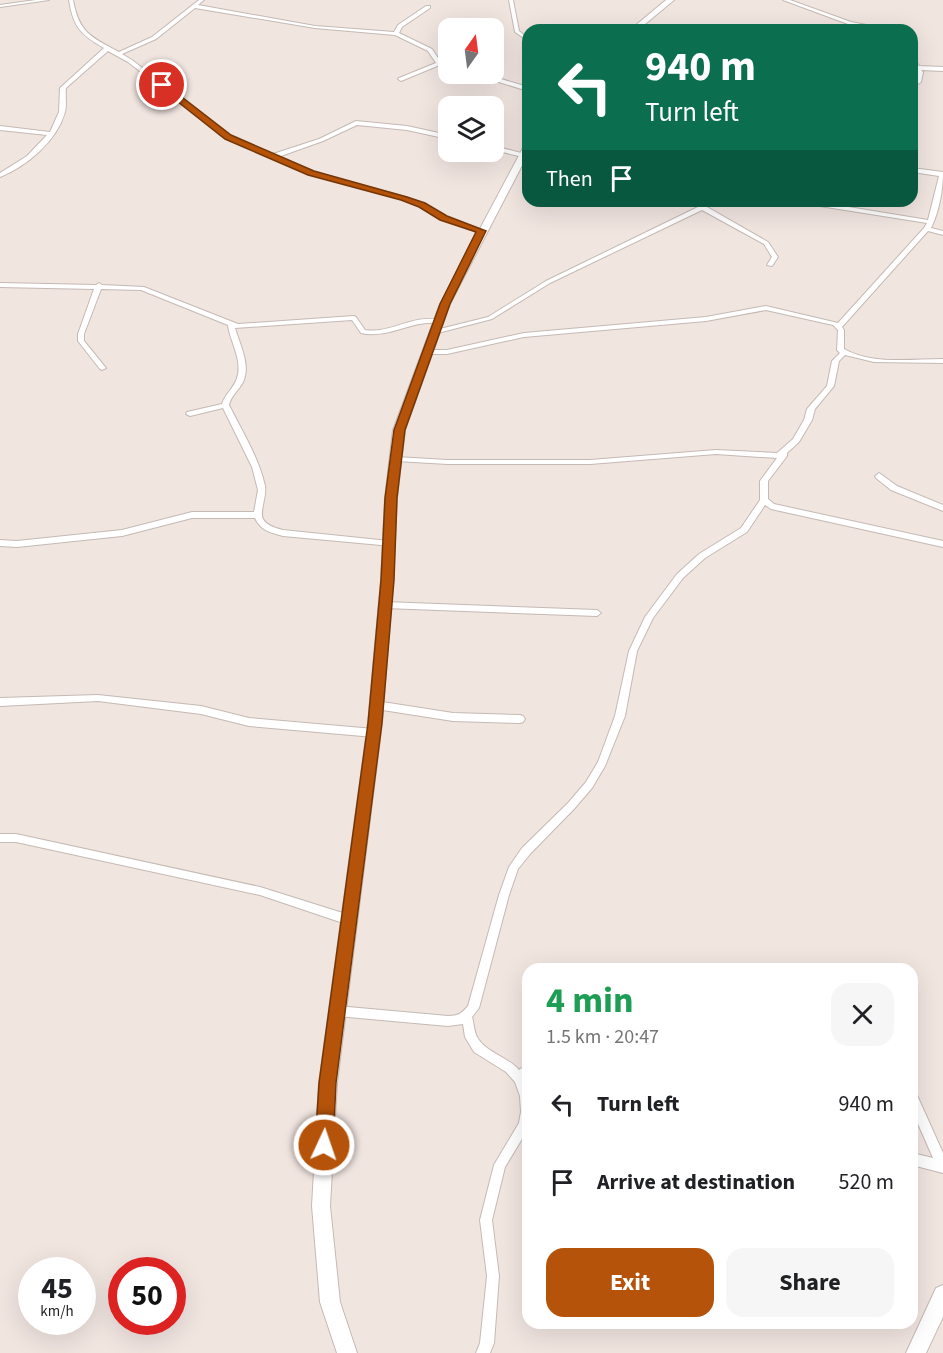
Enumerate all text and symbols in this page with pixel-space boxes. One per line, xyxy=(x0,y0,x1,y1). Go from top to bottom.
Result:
north arrow xyxy=(438,18,504,84)
map controls xyxy=(438,18,504,162)
text: 940 m xyxy=(645,37,756,97)
icon: left xyxy=(546,48,624,126)
pin xyxy=(136,59,187,110)
icon: arrive xyxy=(145,68,178,101)
text: Turn left xyxy=(645,93,739,132)
button: layers xyxy=(438,96,504,162)
icon: arrive xyxy=(605,162,638,195)
text: Then xyxy=(546,163,593,195)
text: 4 min xyxy=(546,975,634,1026)
button: close xyxy=(831,983,894,1046)
text: 1.5 km · 20:47 xyxy=(546,1023,659,1051)
icon: left xyxy=(546,1088,579,1121)
text: Turn left xyxy=(597,1088,679,1120)
text: 940 m xyxy=(839,1088,894,1120)
position arrow xyxy=(292,1113,356,1177)
icon: arrive xyxy=(546,1166,579,1199)
text: Arrive at destination xyxy=(597,1166,795,1198)
text: 520 m xyxy=(839,1166,894,1198)
button: Exit xyxy=(546,1248,714,1317)
button: Share xyxy=(726,1248,894,1317)
speed limit sign: 50 xyxy=(108,1257,186,1335)
text: 45 xyxy=(41,1267,73,1310)
text: km/h xyxy=(40,1301,74,1322)

